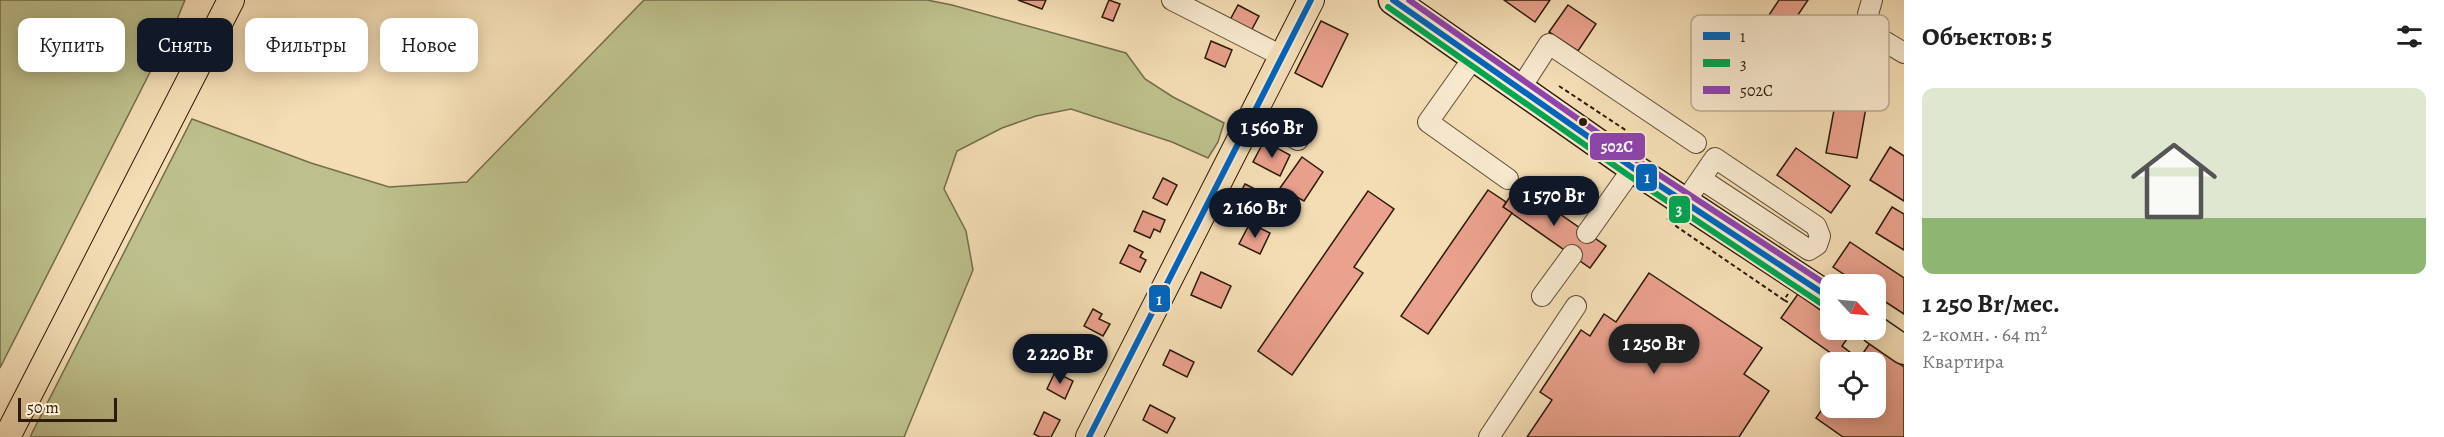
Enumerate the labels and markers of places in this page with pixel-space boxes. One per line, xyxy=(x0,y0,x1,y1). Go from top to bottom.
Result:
pin: 1 560 Br xyxy=(1210,108,1334,159)
unlabelled marker xyxy=(1577,116,1589,128)
pin: 1 570 Br xyxy=(1492,176,1616,227)
pin: 2 160 Br xyxy=(1193,188,1317,239)
pin: 1 250 Br xyxy=(1592,324,1716,375)
pin: 2 220 Br xyxy=(998,334,1122,385)

